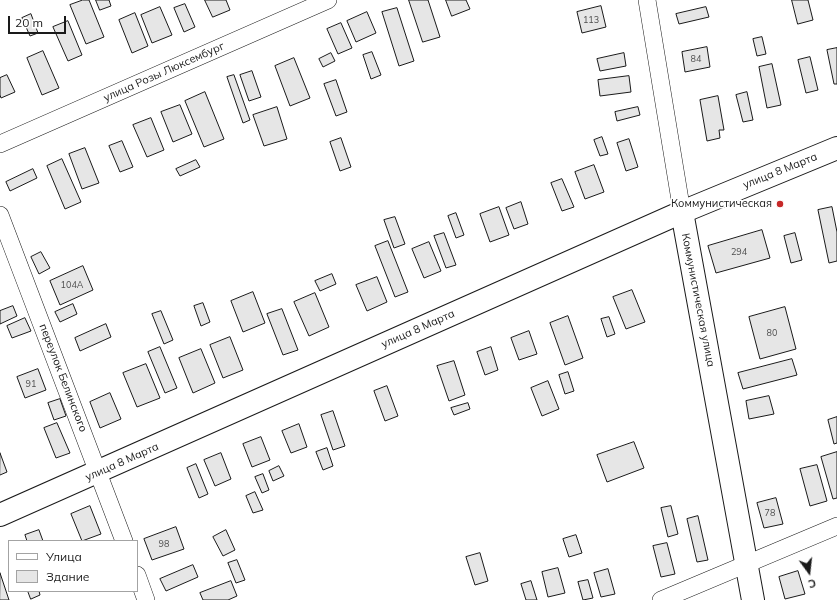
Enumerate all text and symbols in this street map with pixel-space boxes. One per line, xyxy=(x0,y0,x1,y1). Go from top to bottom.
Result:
scale bar xyxy=(10,8,68,34)
text: 20 m xyxy=(15,15,43,30)
house number: 113 xyxy=(583,15,599,25)
street label: улица Розы Люксембург xyxy=(102,39,226,105)
house number: 84 xyxy=(691,54,701,64)
street label: улица 8 Марта xyxy=(741,150,819,192)
place label: Коммунистическая xyxy=(671,197,772,211)
marker: Коммунистическая xyxy=(775,199,785,209)
street label: Коммунистическая улица xyxy=(679,232,717,368)
house number: 294 xyxy=(731,247,747,257)
house number: 104А xyxy=(61,280,83,290)
street label: улица 8 Марта xyxy=(379,307,457,351)
street label: переулок Белинского xyxy=(36,322,90,434)
house number: 80 xyxy=(767,328,777,338)
house number: 91 xyxy=(26,379,36,389)
street label: улица 8 Марта xyxy=(83,440,161,484)
house number: 78 xyxy=(765,508,775,518)
house number: 98 xyxy=(159,539,169,549)
legend xyxy=(8,540,138,592)
text: Улица xyxy=(46,549,82,564)
north arrow xyxy=(789,552,829,592)
text: Здание xyxy=(46,569,89,584)
text: С xyxy=(807,576,818,591)

